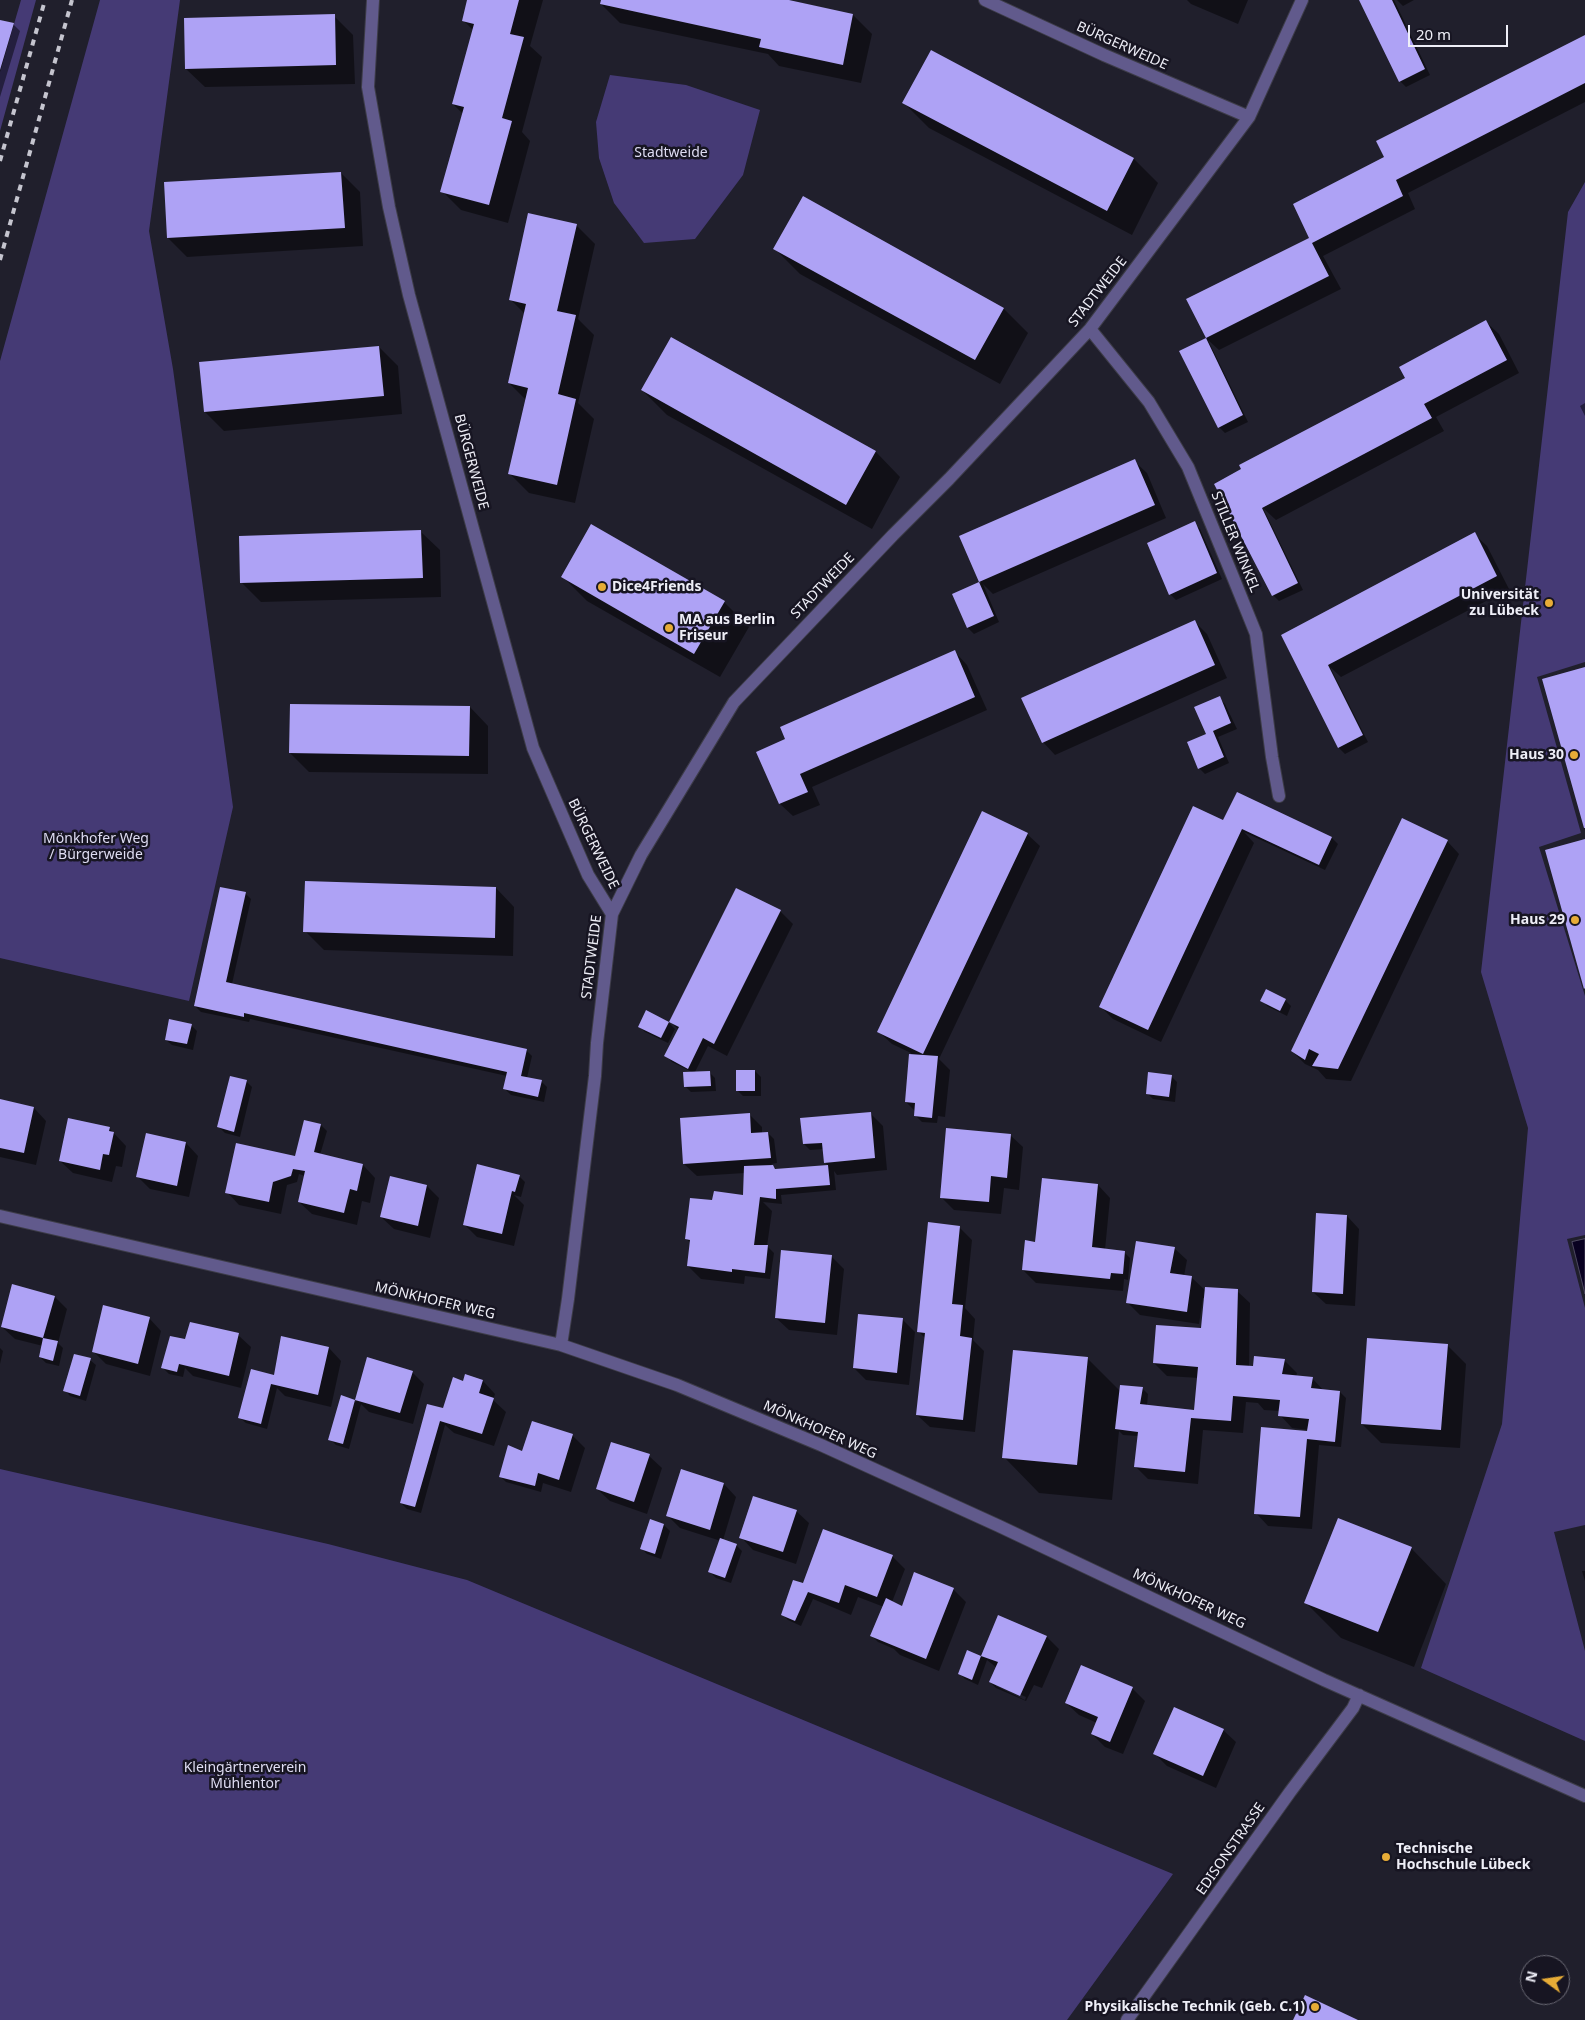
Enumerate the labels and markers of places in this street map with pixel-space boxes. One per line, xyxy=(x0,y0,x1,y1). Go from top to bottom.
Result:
place label: Dice4Friends xyxy=(612,579,701,595)
marker: Dice4Friends xyxy=(596,581,608,593)
place label: Universität zu Lübeck xyxy=(1461,587,1539,620)
marker: Universität zu Lübeck xyxy=(1543,597,1555,609)
place label: MA aus Berlin Friseur xyxy=(679,612,775,644)
marker: MA aus Berlin Friseur xyxy=(663,622,675,634)
place label: Haus 30 xyxy=(1509,747,1564,763)
marker: Haus 30 xyxy=(1568,749,1580,761)
place label: Haus 29 xyxy=(1510,912,1565,928)
marker: Haus 29 xyxy=(1569,914,1581,926)
place label: Technische Hochschule Lübeck xyxy=(1396,1841,1530,1874)
marker: Technische Hochschule Lübeck xyxy=(1380,1851,1392,1863)
place label: Physikalische Technik (Geb. C.1) xyxy=(1085,1999,1305,2015)
marker: Physikalische Technik (Geb. C.1) xyxy=(1309,2001,1321,2013)

